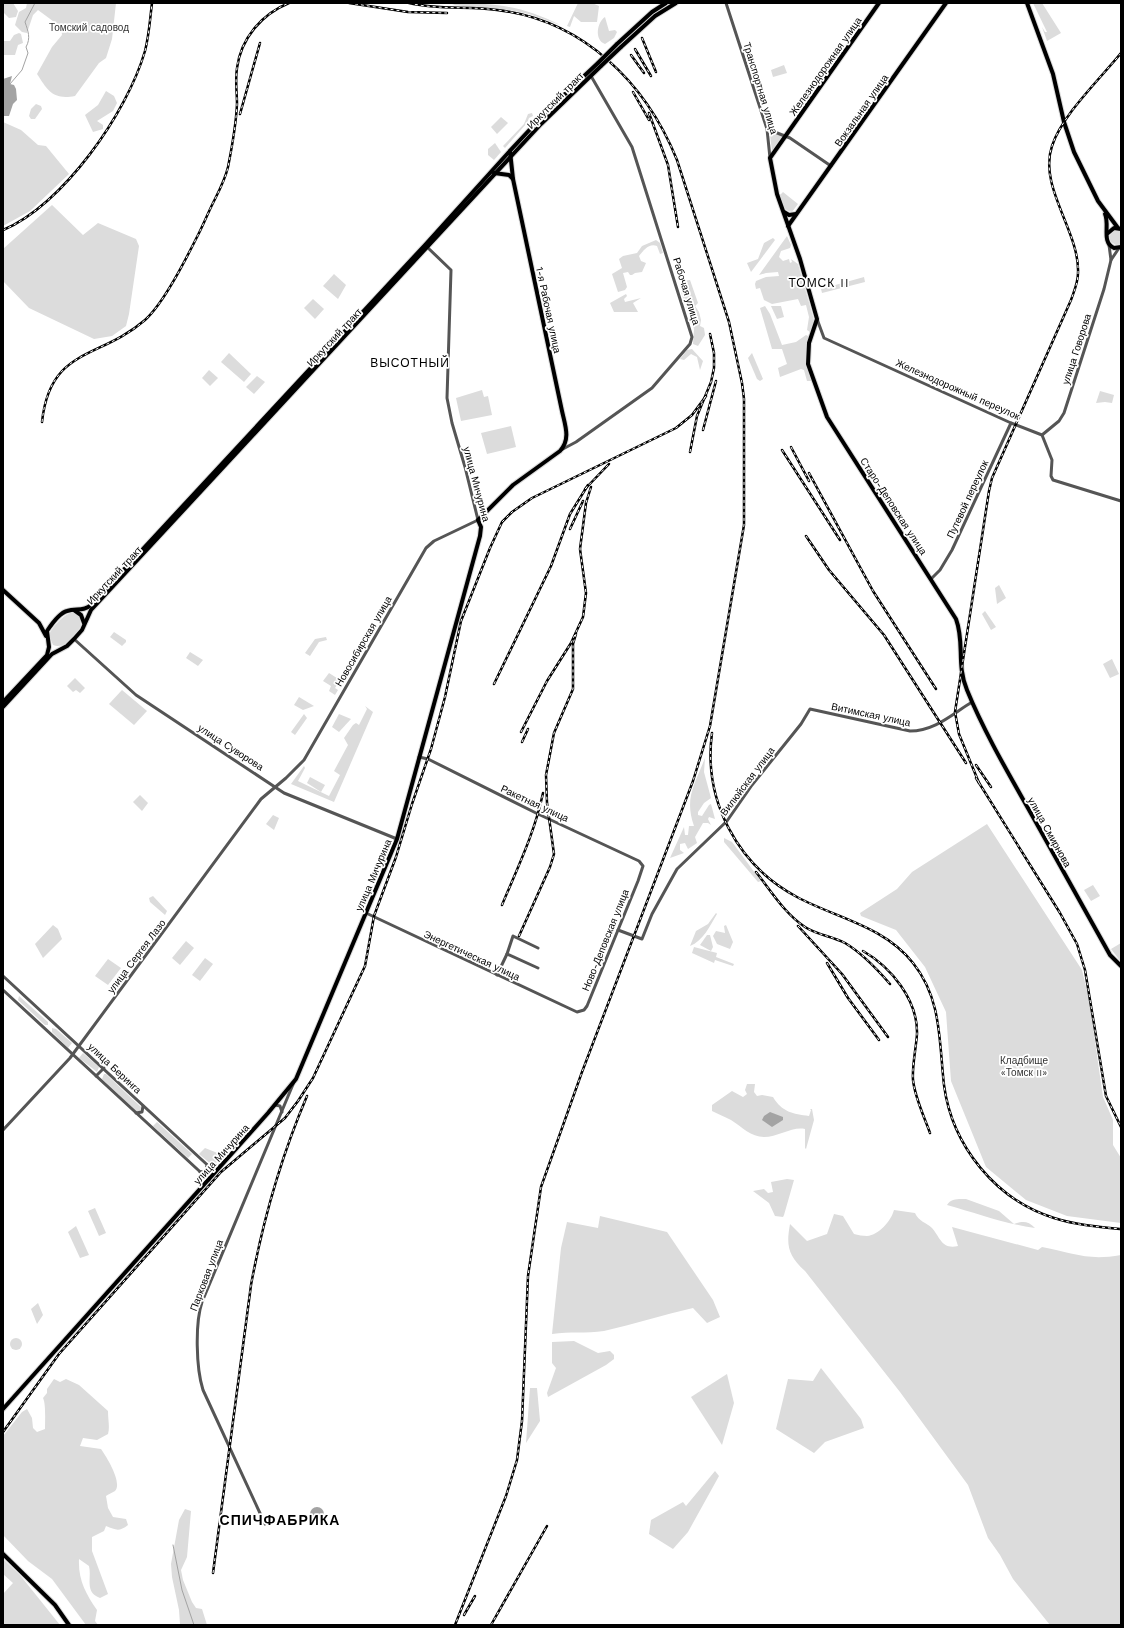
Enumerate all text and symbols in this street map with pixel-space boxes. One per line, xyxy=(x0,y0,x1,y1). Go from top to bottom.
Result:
street label: Железнодорожная улица xyxy=(787,15,864,118)
park label: Томский садовод xyxy=(49,22,129,33)
street label: Транспортная улица xyxy=(741,41,780,136)
street label: Иркутский тракт xyxy=(525,70,586,131)
street label: Вокзальная улица xyxy=(832,72,891,148)
street label: Рабочая улица xyxy=(671,256,702,327)
street label: 1-я Рабочая улица xyxy=(534,266,563,355)
district label: ТОМСК II xyxy=(789,276,849,290)
street label: Иркутский тракт xyxy=(305,306,364,369)
street label: улица Говорова xyxy=(1060,312,1093,386)
district label: ВЫСОТНЫЙ xyxy=(370,355,450,370)
street label: Железнодорожный переулок xyxy=(894,357,1022,422)
street label: улица Мичурина xyxy=(461,445,492,523)
street label: Старо-Деповская улица xyxy=(858,456,929,557)
street label: Путевой переулок xyxy=(945,458,991,540)
street label: Иркутский тракт xyxy=(85,544,144,607)
street label: Новосибирская улица xyxy=(333,594,394,688)
street label: Витимская улица xyxy=(830,701,912,728)
street label: улица Суворова xyxy=(196,722,266,773)
street label: Вилюйская улица xyxy=(718,745,777,818)
street label: Ракетная улица xyxy=(499,783,571,824)
street label: улица Смирнова xyxy=(1026,795,1073,869)
street label: улица Мичурина xyxy=(353,837,394,913)
street label: Ново-Деповская улица xyxy=(580,887,631,993)
street label: улица Сергея Лазо xyxy=(105,917,168,995)
street label: Энергетическая улица xyxy=(422,928,522,983)
street label: улица Беринга xyxy=(86,1041,144,1096)
park label: Кладбище «Томск II» xyxy=(1000,1055,1048,1078)
street label: улица Мичурина xyxy=(191,1122,252,1187)
street label: Парковая улица xyxy=(188,1238,225,1312)
district label: СПИЧФАБРИКА xyxy=(220,1512,340,1528)

